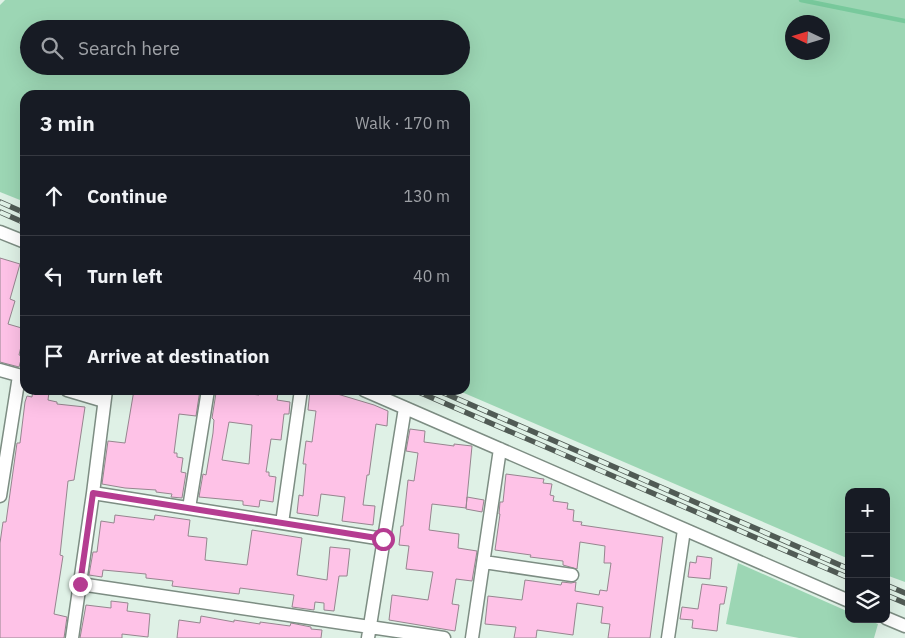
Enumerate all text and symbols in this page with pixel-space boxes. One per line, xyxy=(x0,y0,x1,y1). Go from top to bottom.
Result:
north arrow xyxy=(785,15,830,60)
search box xyxy=(20,20,470,75)
icon: search xyxy=(38,34,66,62)
text: Search here xyxy=(78,36,180,60)
text: 3 min xyxy=(40,109,95,137)
text: Walk · 170 m xyxy=(355,113,450,133)
icon: ahead xyxy=(40,182,68,210)
text: Continue xyxy=(87,184,167,208)
text: 130 m xyxy=(403,186,450,206)
icon: left xyxy=(40,262,68,290)
text: Turn left xyxy=(87,264,163,288)
text: 40 m xyxy=(413,266,450,286)
icon: arrive xyxy=(40,342,68,370)
text: Arrive at destination xyxy=(87,344,270,368)
map controls xyxy=(845,488,890,623)
button: + xyxy=(845,488,890,533)
route start xyxy=(372,528,395,551)
button: − xyxy=(845,533,890,578)
route end xyxy=(69,573,92,596)
button: layers xyxy=(845,578,890,623)

